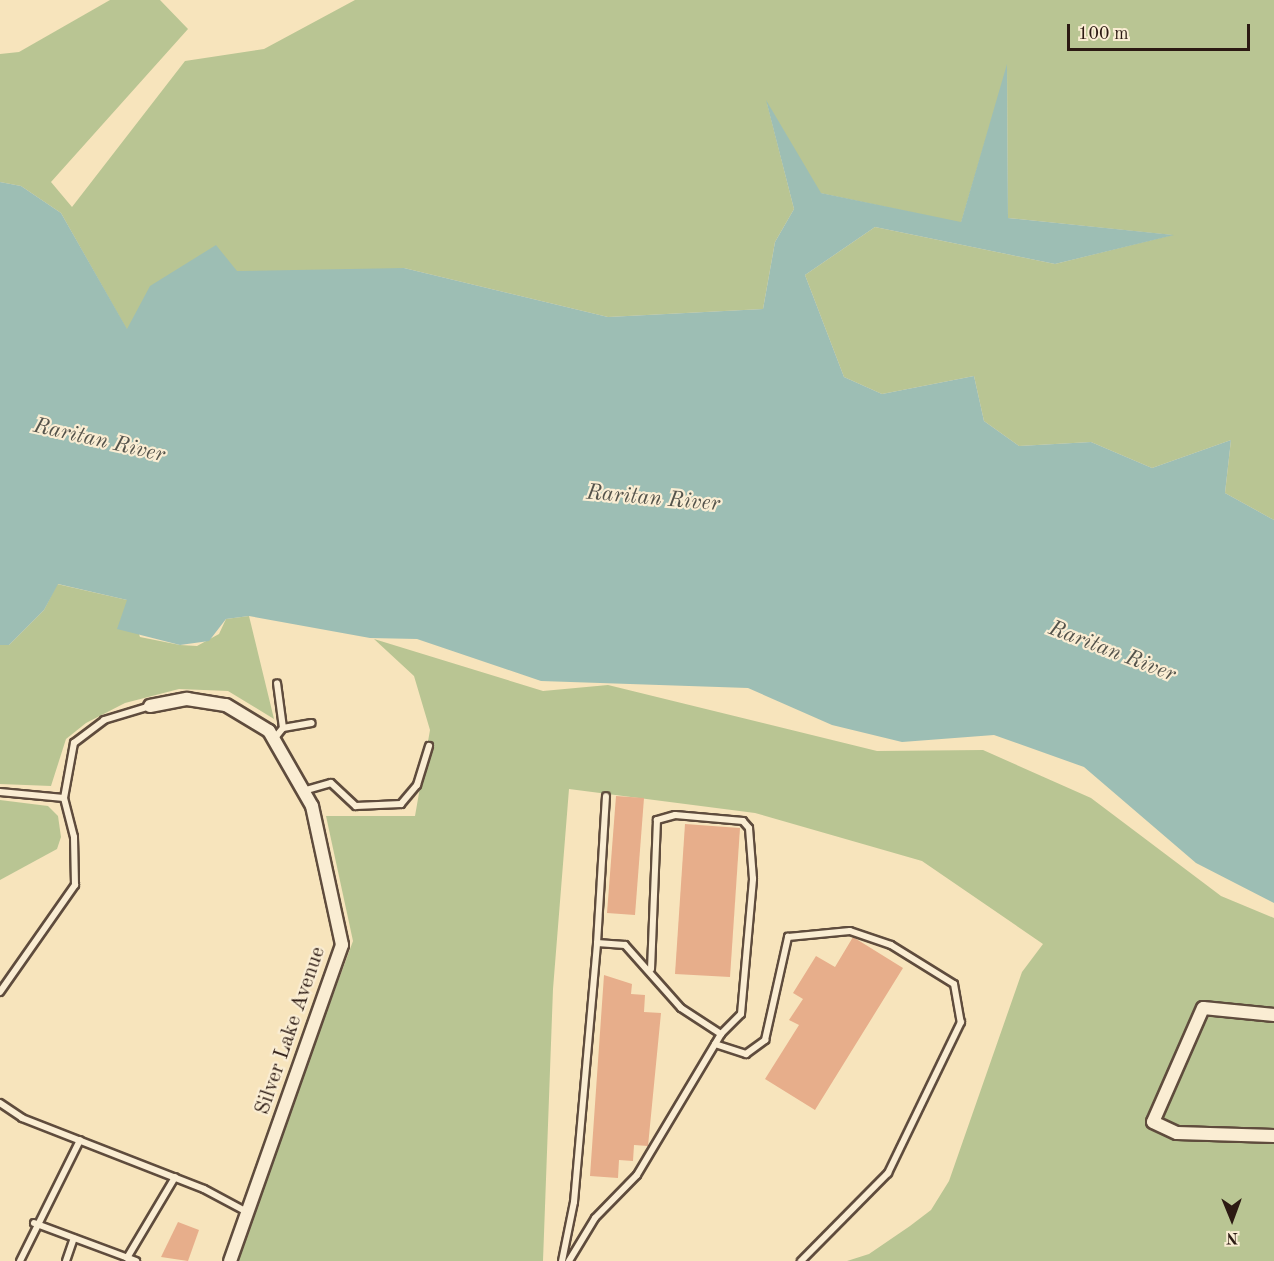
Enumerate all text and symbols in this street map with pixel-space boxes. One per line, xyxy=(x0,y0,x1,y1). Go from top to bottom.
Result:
scale bar xyxy=(1070,12,1253,50)
text: 100 m xyxy=(1078,25,1129,43)
water label: Raritan River xyxy=(31,413,167,469)
water label: Raritan River xyxy=(585,480,721,518)
water label: Raritan River xyxy=(1045,616,1179,688)
street label: Silver Lake Avenue xyxy=(250,944,332,1118)
north arrow xyxy=(1202,1189,1262,1249)
text: N xyxy=(1226,1229,1239,1245)

